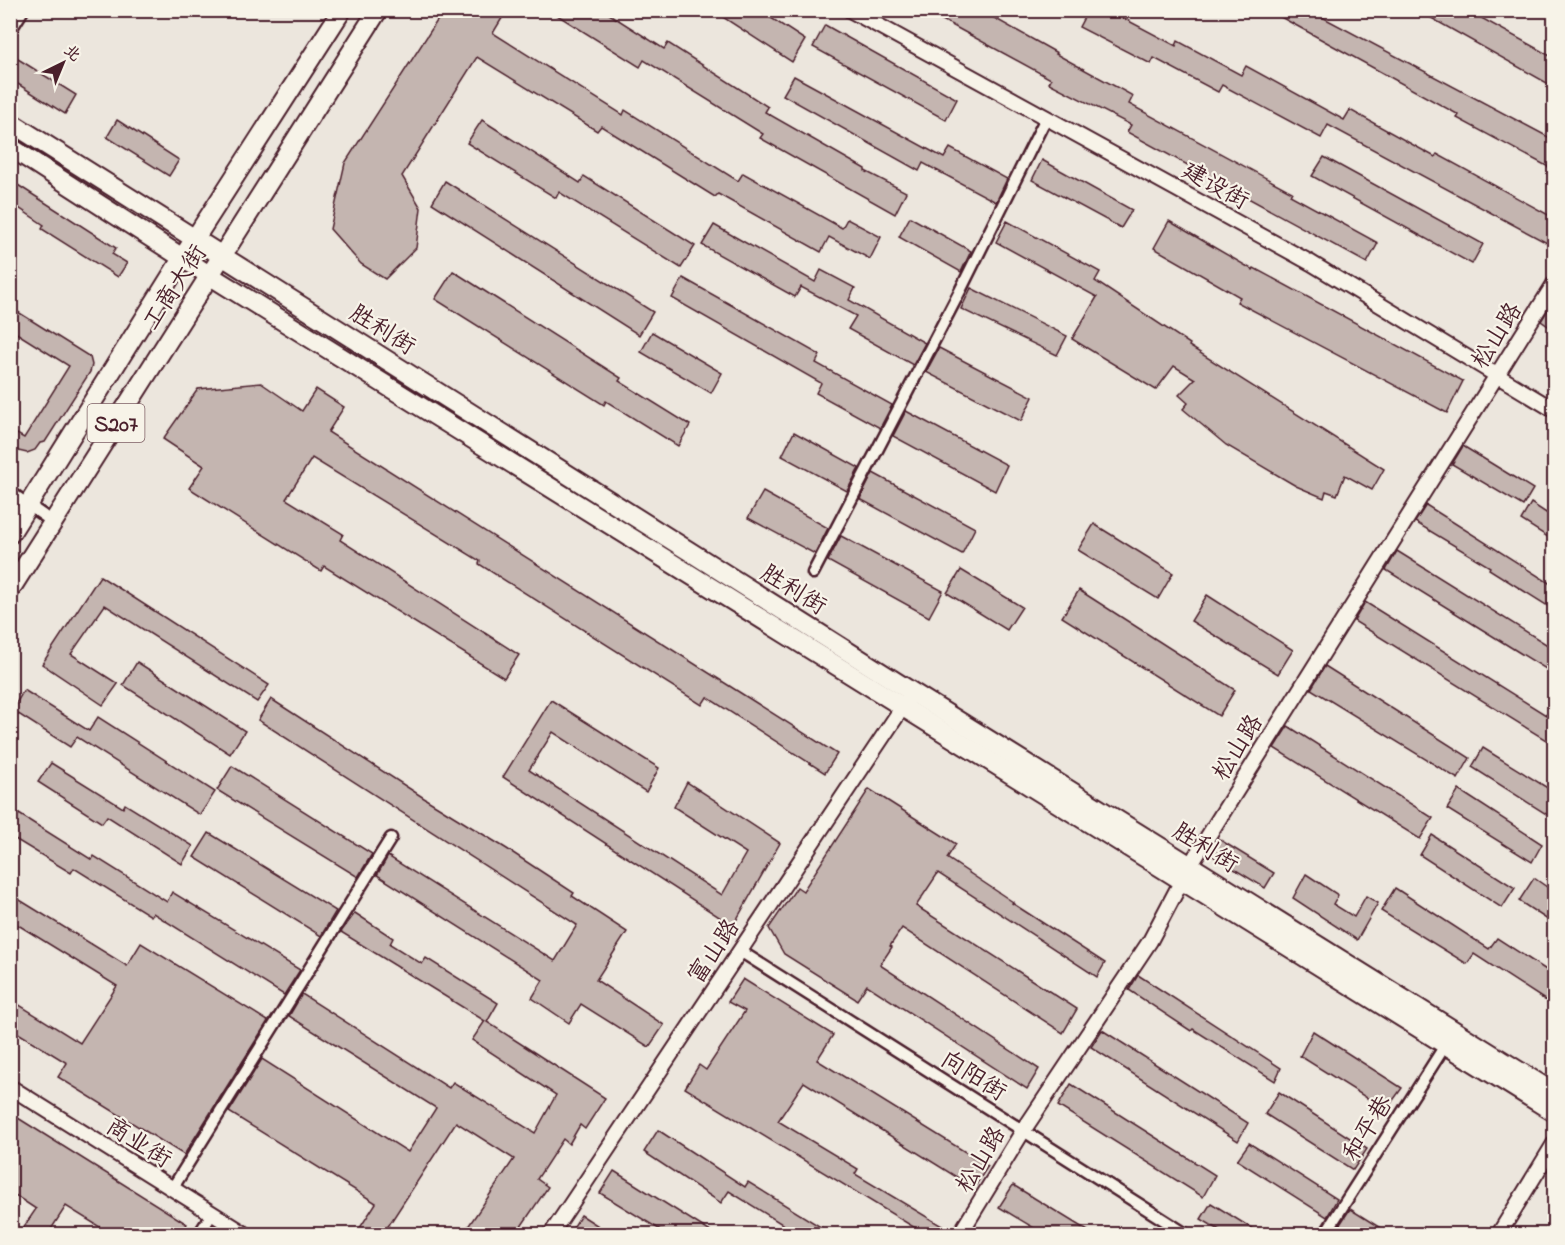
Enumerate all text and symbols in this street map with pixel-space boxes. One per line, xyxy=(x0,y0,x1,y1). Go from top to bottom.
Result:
north arrow xyxy=(33,33,93,93)
text: 北 xyxy=(58,39,86,68)
street label: 建设街 xyxy=(1175,154,1255,220)
street label: 工商大街 xyxy=(135,239,217,338)
street label: 胜利街 xyxy=(342,297,421,365)
street label: 松山路 xyxy=(1464,297,1532,376)
road number: S207 xyxy=(88,404,144,442)
street label: 胜利街 xyxy=(753,557,832,625)
street label: 松山路 xyxy=(1205,709,1273,788)
street label: 胜利街 xyxy=(1165,815,1244,883)
street label: 富山路 xyxy=(680,913,750,992)
street label: 向阳街 xyxy=(933,1043,1012,1111)
street label: 和平巷 xyxy=(1335,1090,1403,1169)
street label: 商业街 xyxy=(98,1110,177,1178)
street label: 松山路 xyxy=(949,1120,1016,1200)

